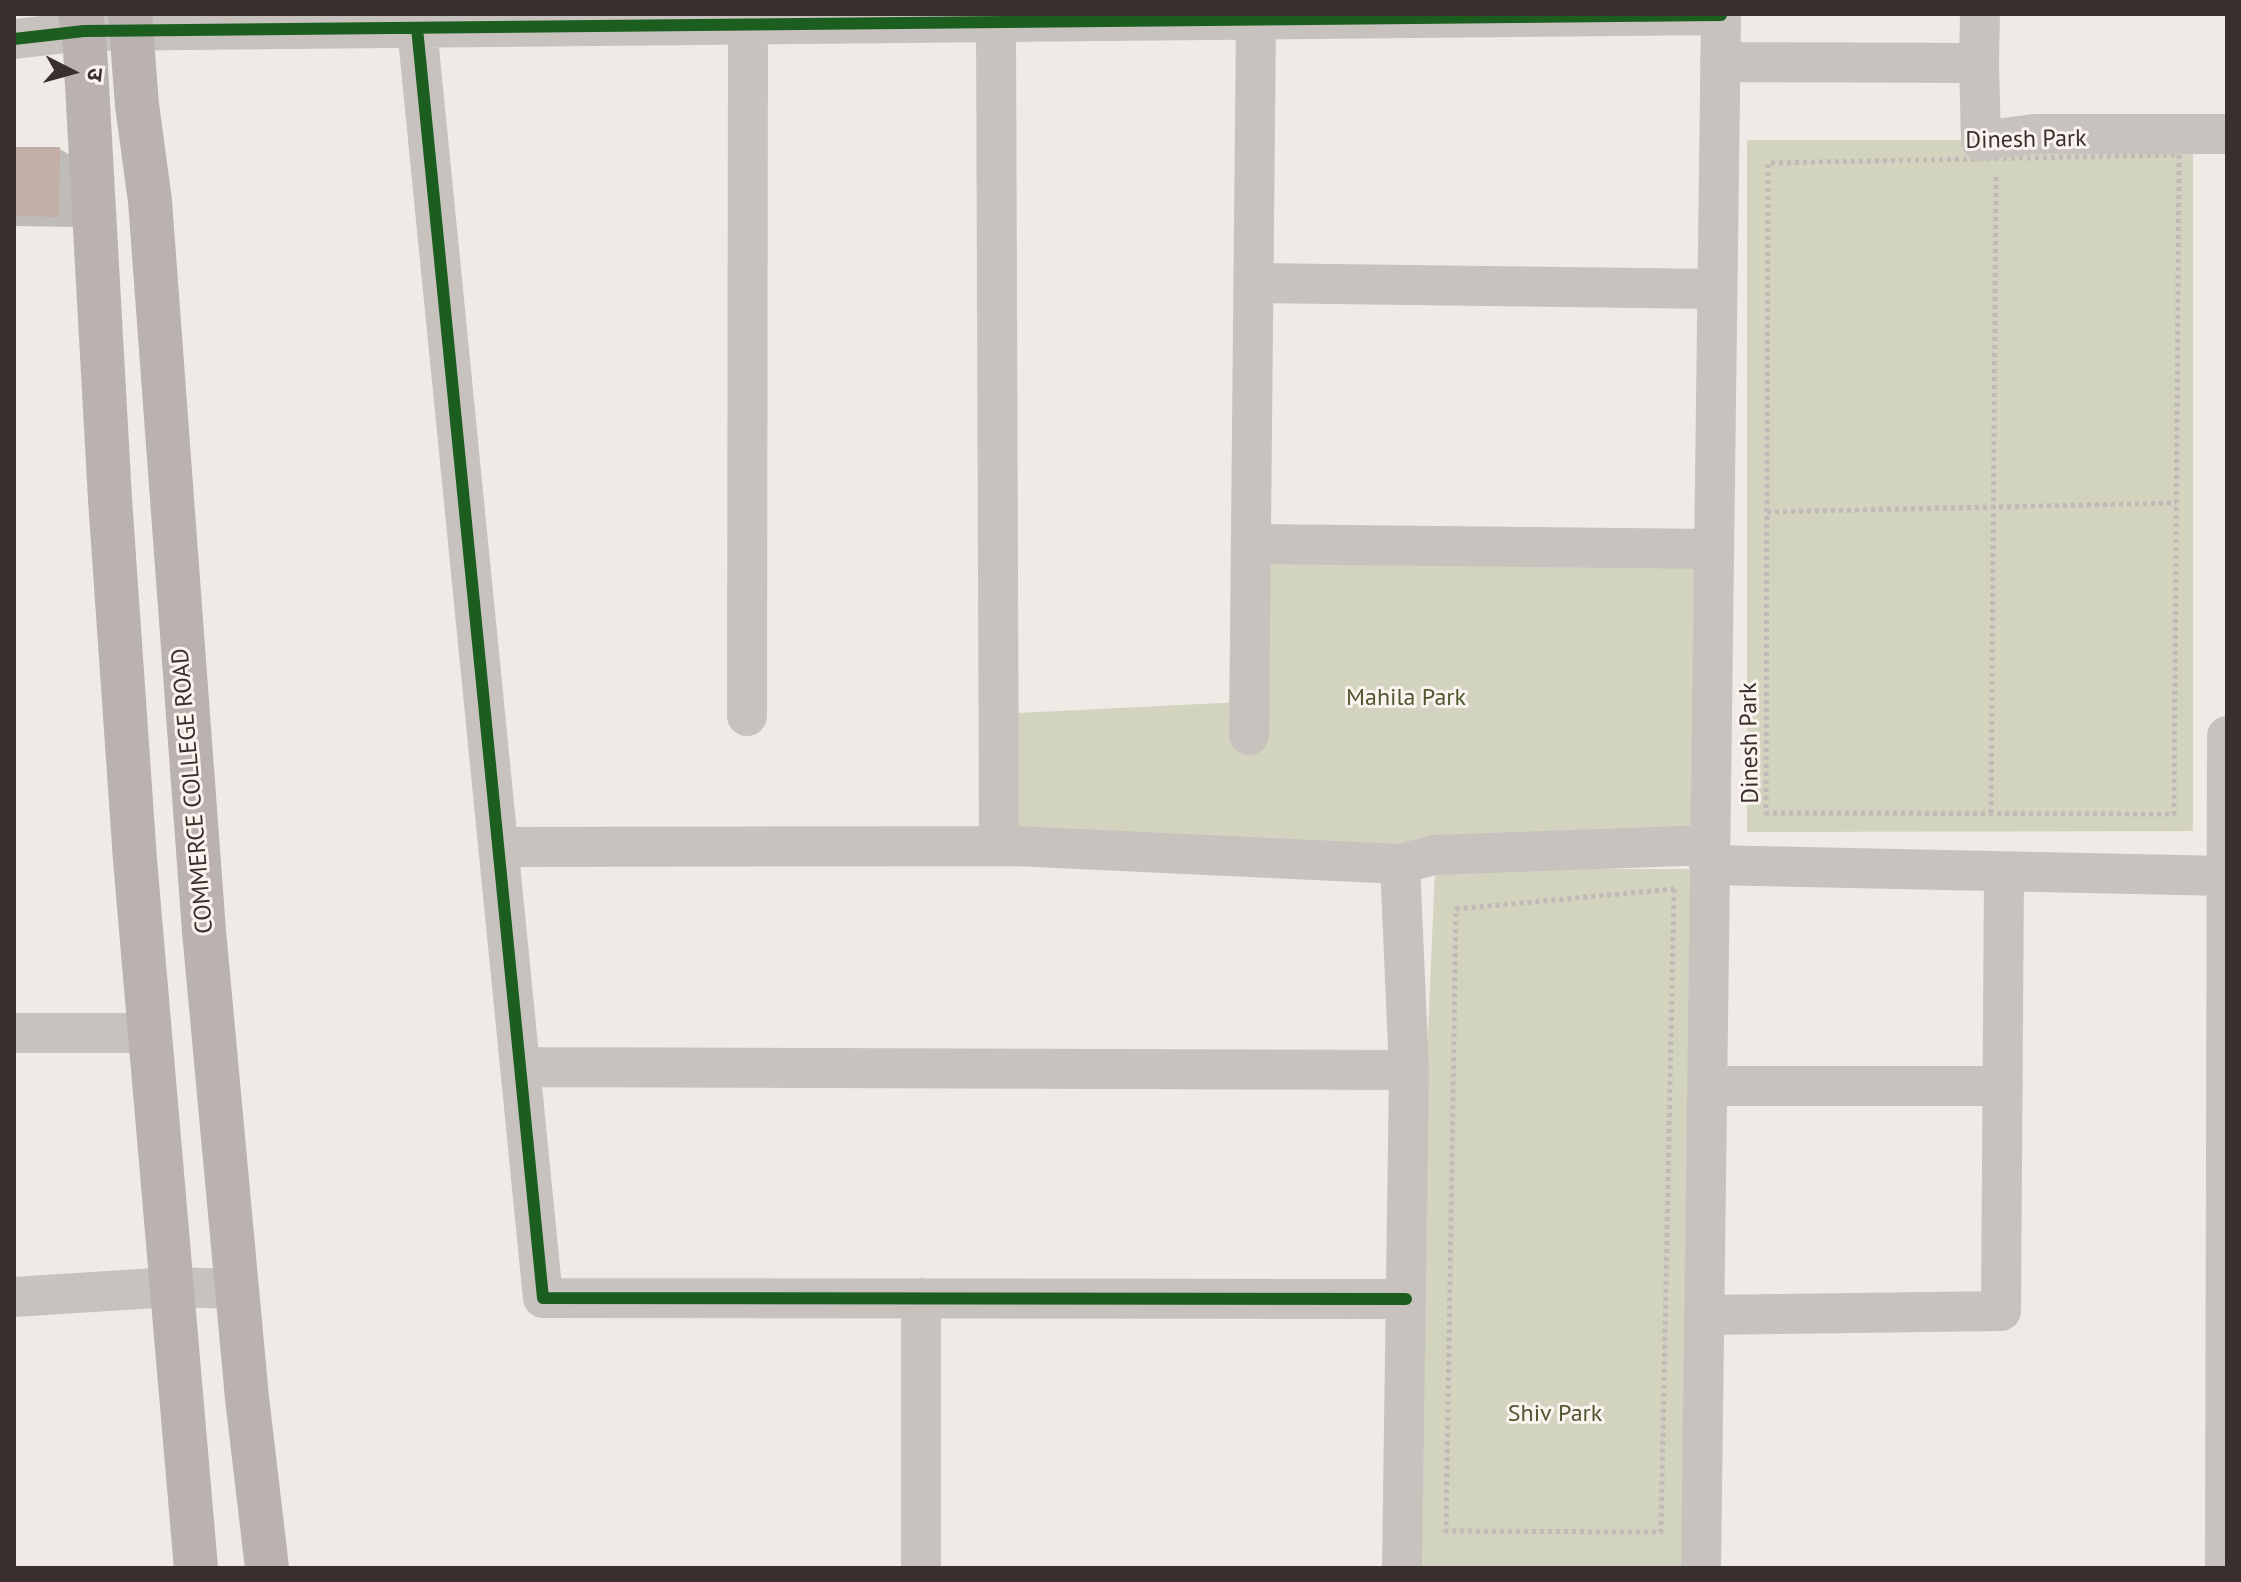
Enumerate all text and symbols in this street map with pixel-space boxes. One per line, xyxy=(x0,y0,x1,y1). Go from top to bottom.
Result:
north arrow xyxy=(32,32,112,112)
text: उ xyxy=(81,67,110,82)
street label: Dinesh Park xyxy=(1965,125,2087,155)
street label: COMMERCE COLLEGE ROAD xyxy=(166,647,220,935)
street label: Dinesh Park xyxy=(1735,682,1765,804)
park label: Mahila Park xyxy=(1346,684,1466,712)
park label: Shiv Park xyxy=(1508,1400,1602,1428)

